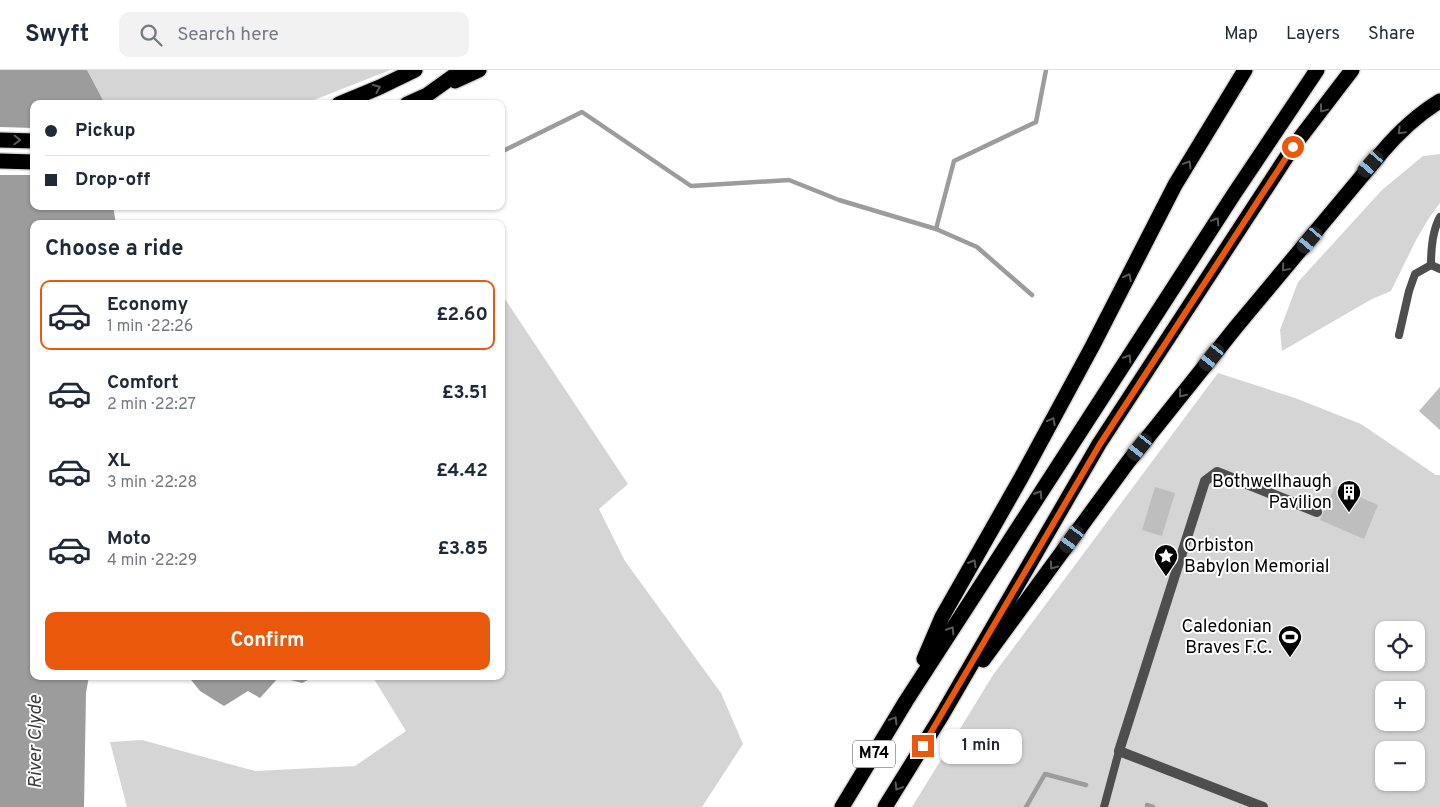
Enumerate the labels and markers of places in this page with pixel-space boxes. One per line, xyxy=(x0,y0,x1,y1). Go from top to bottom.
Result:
place label: Bothwellhaugh Pavilion xyxy=(1212,471,1332,515)
building icon: Bothwellhaugh Pavilion xyxy=(1336,479,1362,513)
place label: Orbiston Babylon Memorial xyxy=(1184,535,1330,579)
place icon: Orbiston Babylon Memorial xyxy=(1153,543,1179,577)
place label: Caledonian Braves F.C. xyxy=(1182,616,1272,660)
sports icon: Caledonian Braves F.C. xyxy=(1277,624,1303,658)

